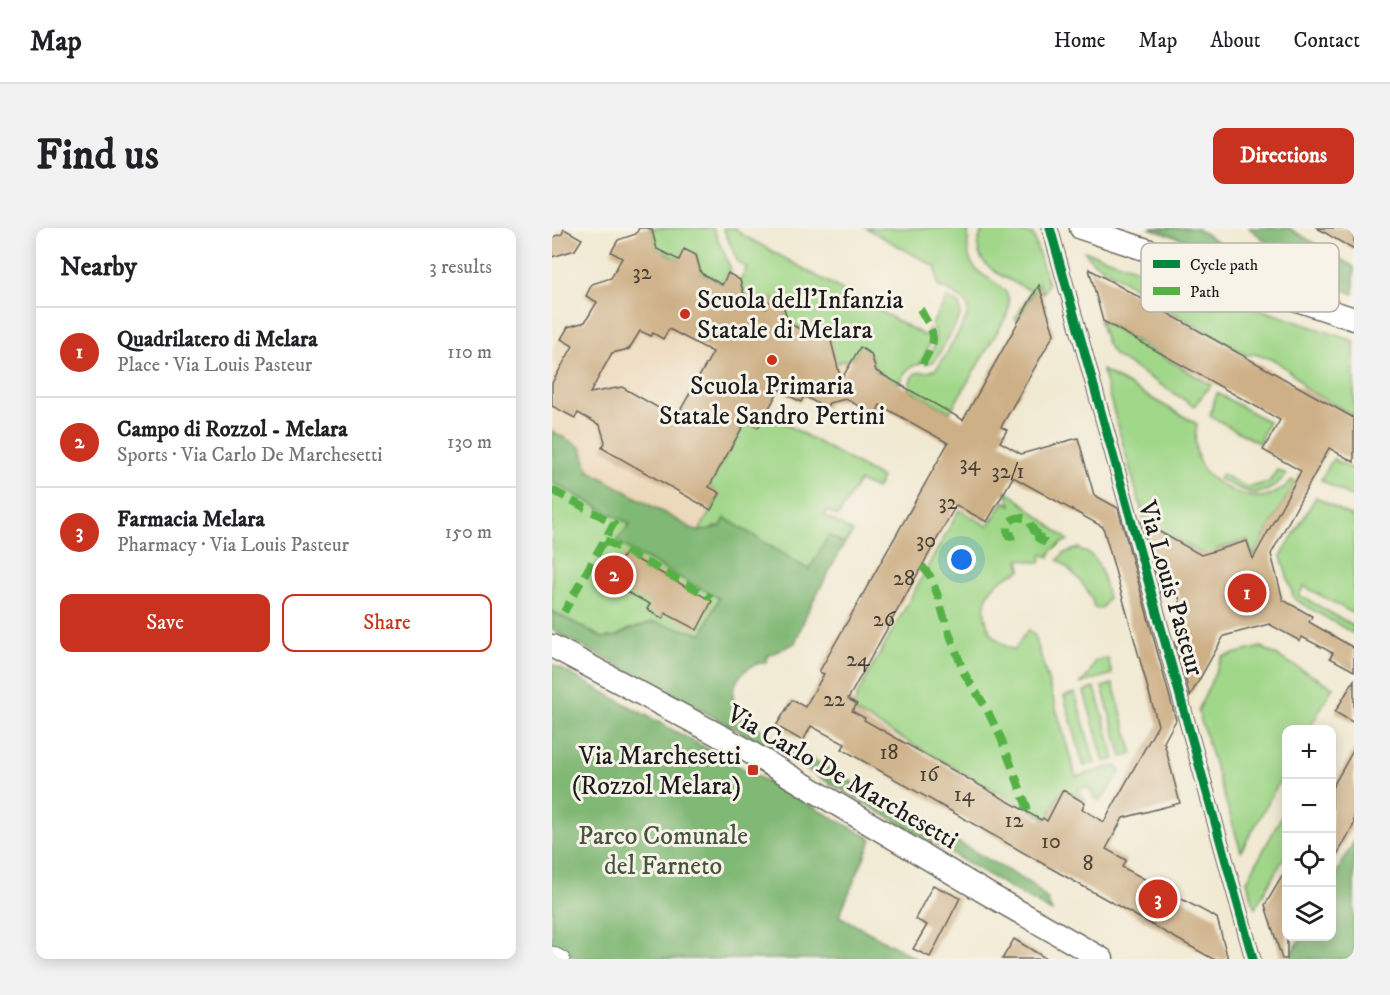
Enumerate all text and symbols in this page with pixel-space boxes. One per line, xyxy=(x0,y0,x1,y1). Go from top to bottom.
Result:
text: Map xyxy=(30,24,82,59)
text: Home xyxy=(1054,28,1106,54)
text: Map xyxy=(1139,28,1177,54)
text: About xyxy=(1210,28,1261,54)
text: Contact xyxy=(1294,28,1360,54)
button: Directions xyxy=(1213,128,1354,184)
text: Find us xyxy=(36,130,159,182)
legend xyxy=(1141,243,1339,312)
text: Nearby xyxy=(60,251,137,284)
text: 3 results xyxy=(429,255,492,280)
text: Cycle path xyxy=(1190,255,1259,275)
house number: 32 xyxy=(632,259,652,286)
text: Path xyxy=(1190,282,1220,302)
place label: Scuola dell'Infanzia Statale di Melara xyxy=(697,284,904,347)
marker: Scuola dell'Infanzia Statale di Melara xyxy=(678,307,692,321)
text: Quadrilatero di Melara xyxy=(117,326,318,353)
text: 1 xyxy=(76,340,83,365)
text: 110 m xyxy=(447,340,492,365)
text: Place · Via Louis Pasteur xyxy=(117,353,312,378)
marker: Scuola Primaria Statale Sandro Pertini xyxy=(765,353,779,367)
place label: Scuola Primaria Statale Sandro Pertini xyxy=(659,370,885,433)
text: Campo di Rozzol - Melara xyxy=(117,416,348,443)
text: 2 xyxy=(75,430,84,455)
text: 130 m xyxy=(447,430,492,455)
text: Sports · Via Carlo De Marchesetti xyxy=(117,443,383,468)
house number: 34 xyxy=(960,450,982,477)
house number: 32/1 xyxy=(991,458,1025,485)
house number: 32 xyxy=(938,489,958,516)
street label: Via Louis Pasteur xyxy=(1130,496,1211,680)
text: Farmacia Melara xyxy=(117,506,265,533)
text: 3 xyxy=(76,520,83,545)
text: 150 m xyxy=(445,520,492,545)
house number: 30 xyxy=(916,527,936,554)
text: Pharmacy · Via Louis Pasteur xyxy=(117,533,349,558)
your location xyxy=(947,545,976,574)
pin: 2 xyxy=(594,552,634,598)
house number: 28 xyxy=(893,565,915,592)
pin: 1 xyxy=(1228,570,1266,616)
button: Save xyxy=(60,594,270,652)
button: Share xyxy=(282,594,492,652)
house number: 26 xyxy=(873,606,897,633)
house number: 24 xyxy=(846,646,871,673)
house number: 22 xyxy=(823,686,845,713)
street label: Via Carlo De Marchesetti xyxy=(720,697,964,857)
map controls xyxy=(1282,725,1336,941)
button: + xyxy=(1282,725,1336,779)
house number: 18 xyxy=(879,739,899,766)
place label: Via Marchesetti (Rozzol Melara) xyxy=(572,740,741,803)
house number: 16 xyxy=(919,761,940,788)
marker: Via Marchesetti (Rozzol Melara) xyxy=(746,763,760,777)
button: − xyxy=(1282,779,1336,833)
house number: 14 xyxy=(954,781,976,808)
house number: 12 xyxy=(1005,807,1024,834)
park label: Parco Comunale del Farneto xyxy=(578,820,748,883)
house number: 10 xyxy=(1041,828,1061,855)
button: locate xyxy=(1282,833,1336,887)
house number: 8 xyxy=(1082,850,1094,877)
pin: 3 xyxy=(1138,876,1178,922)
button: layers xyxy=(1282,887,1336,941)

